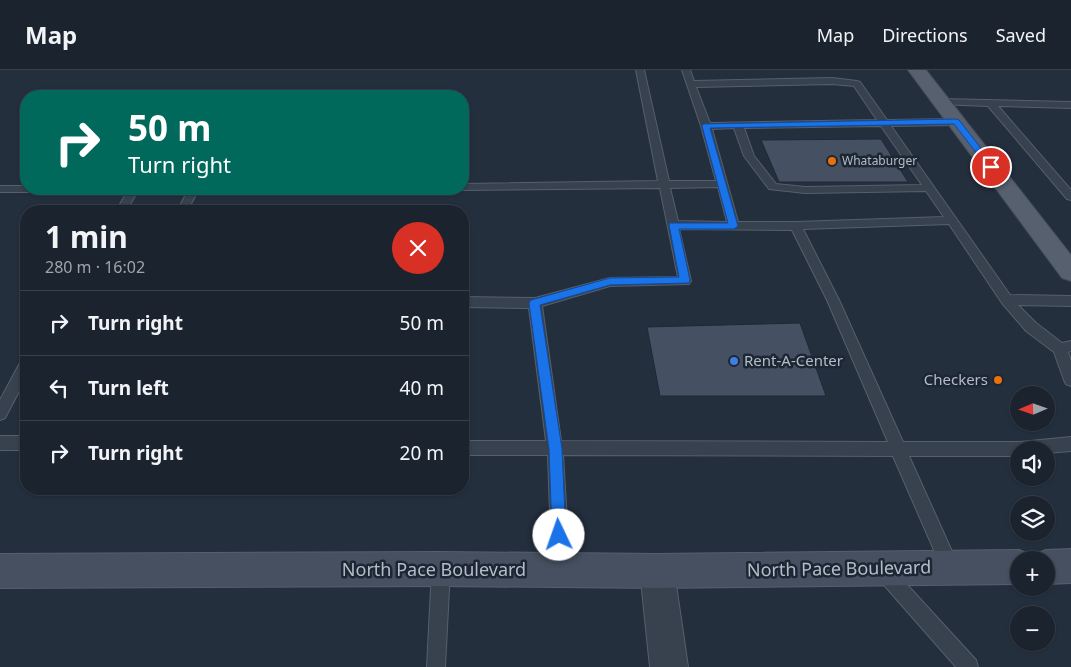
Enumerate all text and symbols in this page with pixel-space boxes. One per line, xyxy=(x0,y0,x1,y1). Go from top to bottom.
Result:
text: Map xyxy=(25,18,77,51)
text: Map xyxy=(817,23,854,47)
text: Directions xyxy=(882,23,968,47)
text: Saved xyxy=(996,23,1046,47)
text: 50 m xyxy=(128,104,211,151)
icon: right xyxy=(45,110,110,175)
pin xyxy=(970,146,1012,188)
text: Turn right xyxy=(128,149,231,179)
place label: Whataburger xyxy=(842,152,917,169)
icon: arrive xyxy=(977,153,1005,181)
marker: Whataburger xyxy=(826,155,838,167)
text: 1 min xyxy=(45,216,128,257)
button: close xyxy=(392,222,444,274)
text: 280 m · 16:02 xyxy=(45,256,145,278)
icon: right xyxy=(45,309,73,337)
text: Turn right xyxy=(88,310,183,336)
text: 50 m xyxy=(400,310,444,336)
place label: Rent-A-Center xyxy=(744,350,843,370)
marker: Rent-A-Center xyxy=(728,355,740,367)
place label: Checkers xyxy=(924,369,988,389)
icon: left xyxy=(45,374,73,402)
marker: Checkers xyxy=(992,374,1004,386)
text: Turn left xyxy=(88,375,169,401)
text: 40 m xyxy=(400,375,444,401)
north arrow xyxy=(1010,386,1055,431)
map controls xyxy=(1010,386,1055,651)
icon: right xyxy=(45,439,73,467)
text: Turn right xyxy=(88,440,183,466)
text: 20 m xyxy=(400,440,444,466)
button: sound xyxy=(1010,441,1055,486)
button: layers xyxy=(1010,496,1055,541)
position arrow xyxy=(532,508,584,560)
button: + xyxy=(1010,551,1055,596)
street label: North Pace Boulevard xyxy=(747,554,931,582)
street label: North Pace Boulevard xyxy=(342,557,526,581)
button: − xyxy=(1010,606,1055,651)

